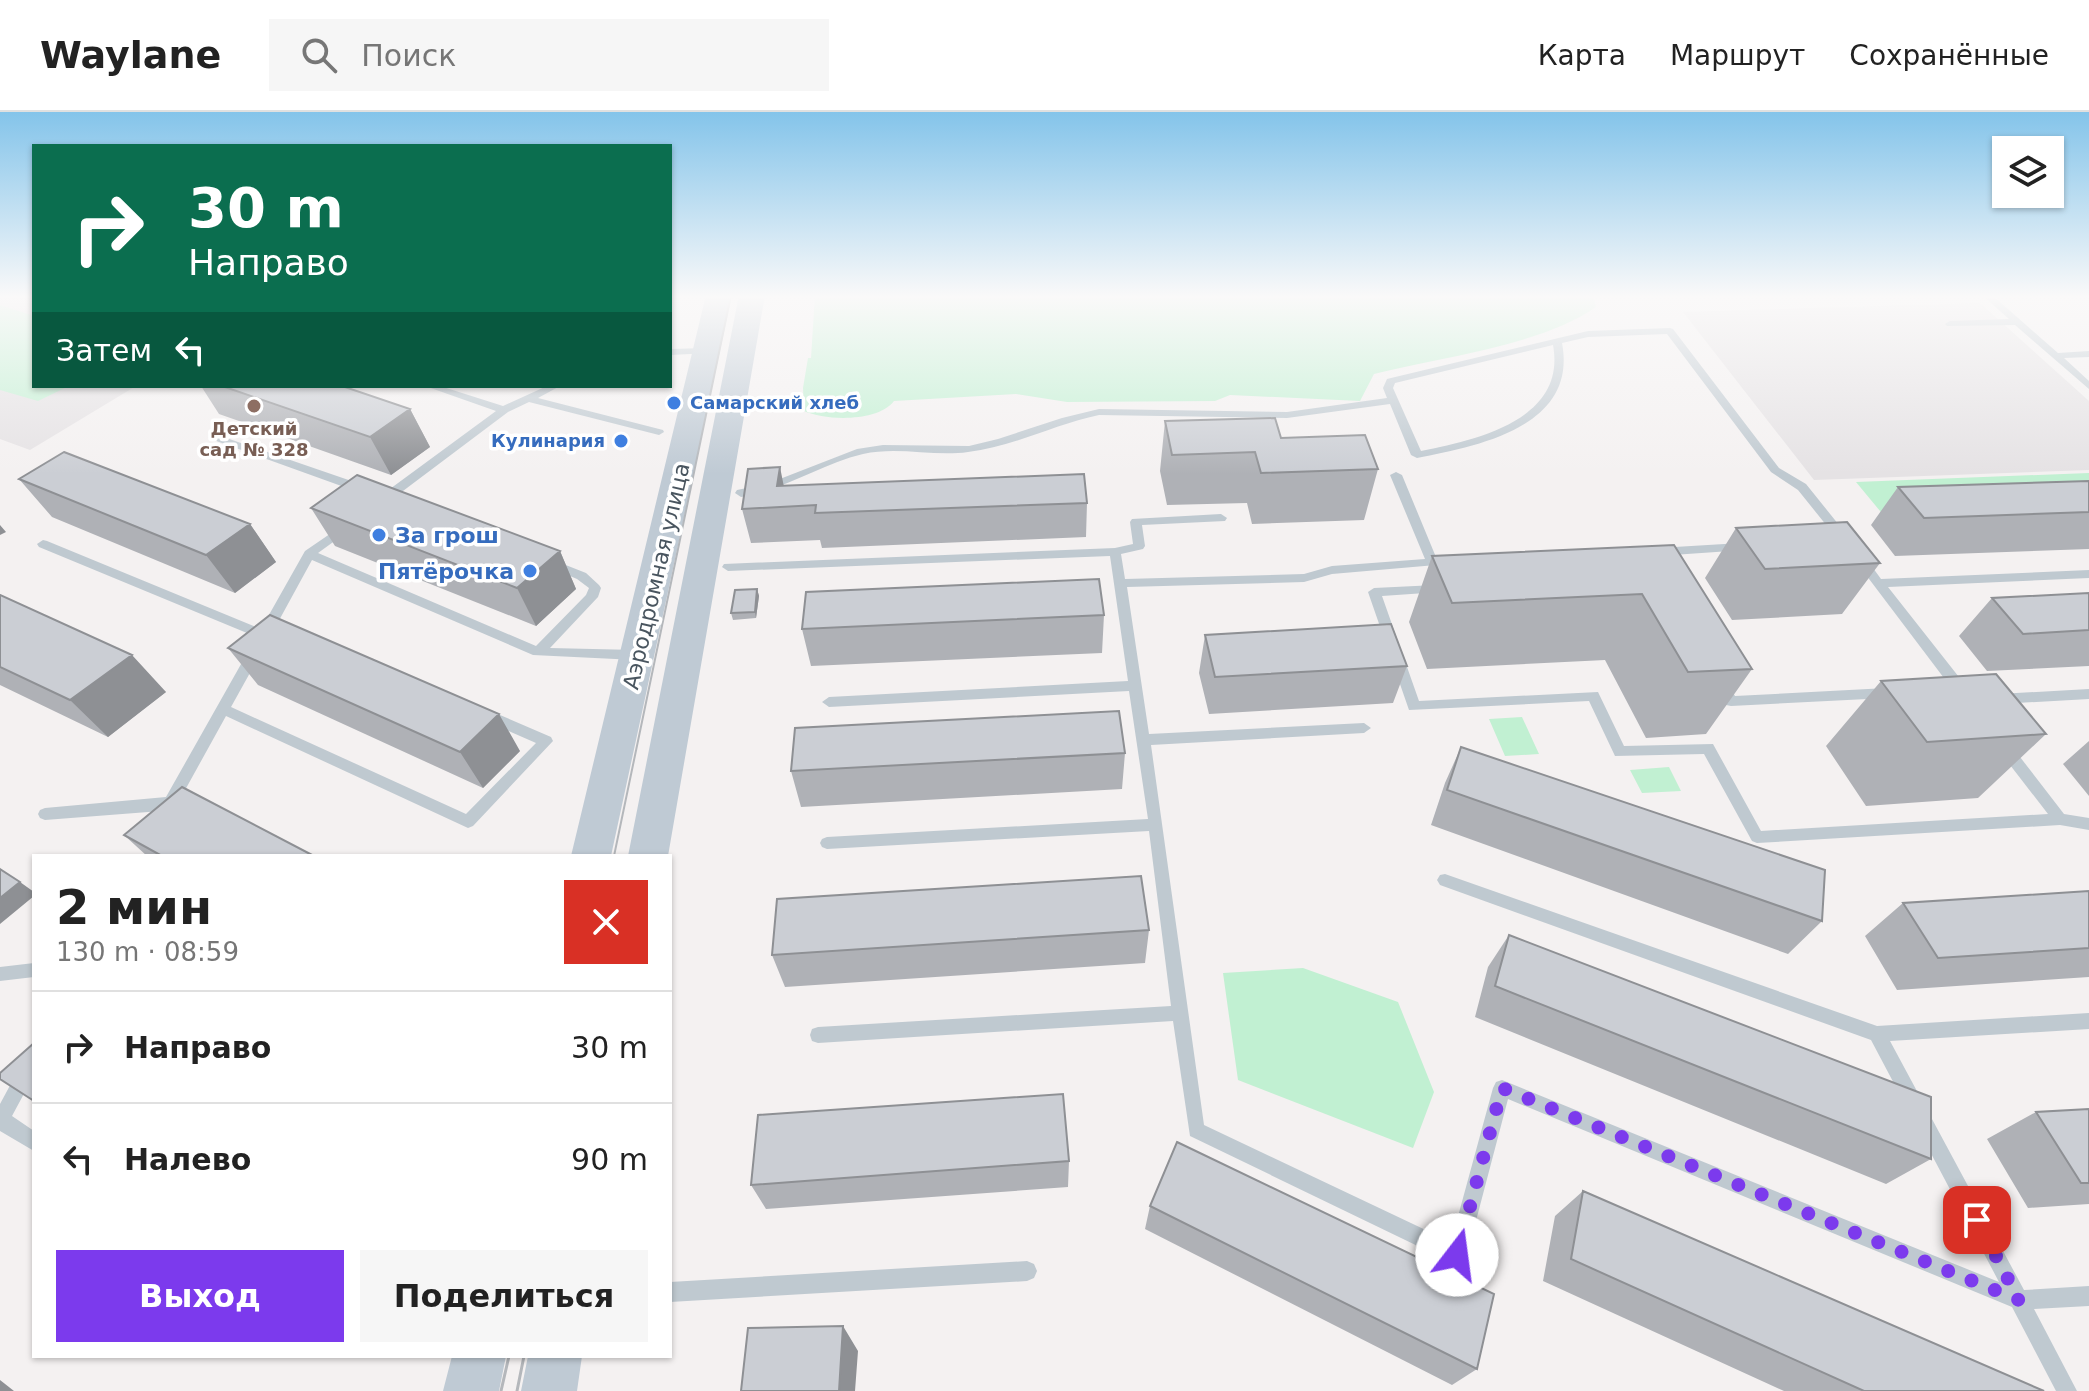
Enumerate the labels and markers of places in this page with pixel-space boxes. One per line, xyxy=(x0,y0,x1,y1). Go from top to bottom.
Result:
place label: Самарский хлеб xyxy=(690,392,859,413)
marker: Самарский хлеб xyxy=(665,394,683,412)
marker: Детский сад № 328 xyxy=(245,397,263,415)
place label: Детский сад № 328 xyxy=(199,418,309,460)
place label: Кулинария xyxy=(491,430,605,451)
marker: Кулинария xyxy=(612,432,630,450)
place label: За грош xyxy=(395,523,499,548)
marker: За грош xyxy=(370,526,388,544)
place label: Пятёрочка xyxy=(378,559,514,584)
marker: Пятёрочка xyxy=(521,562,539,580)
pin xyxy=(1943,1186,2011,1254)

